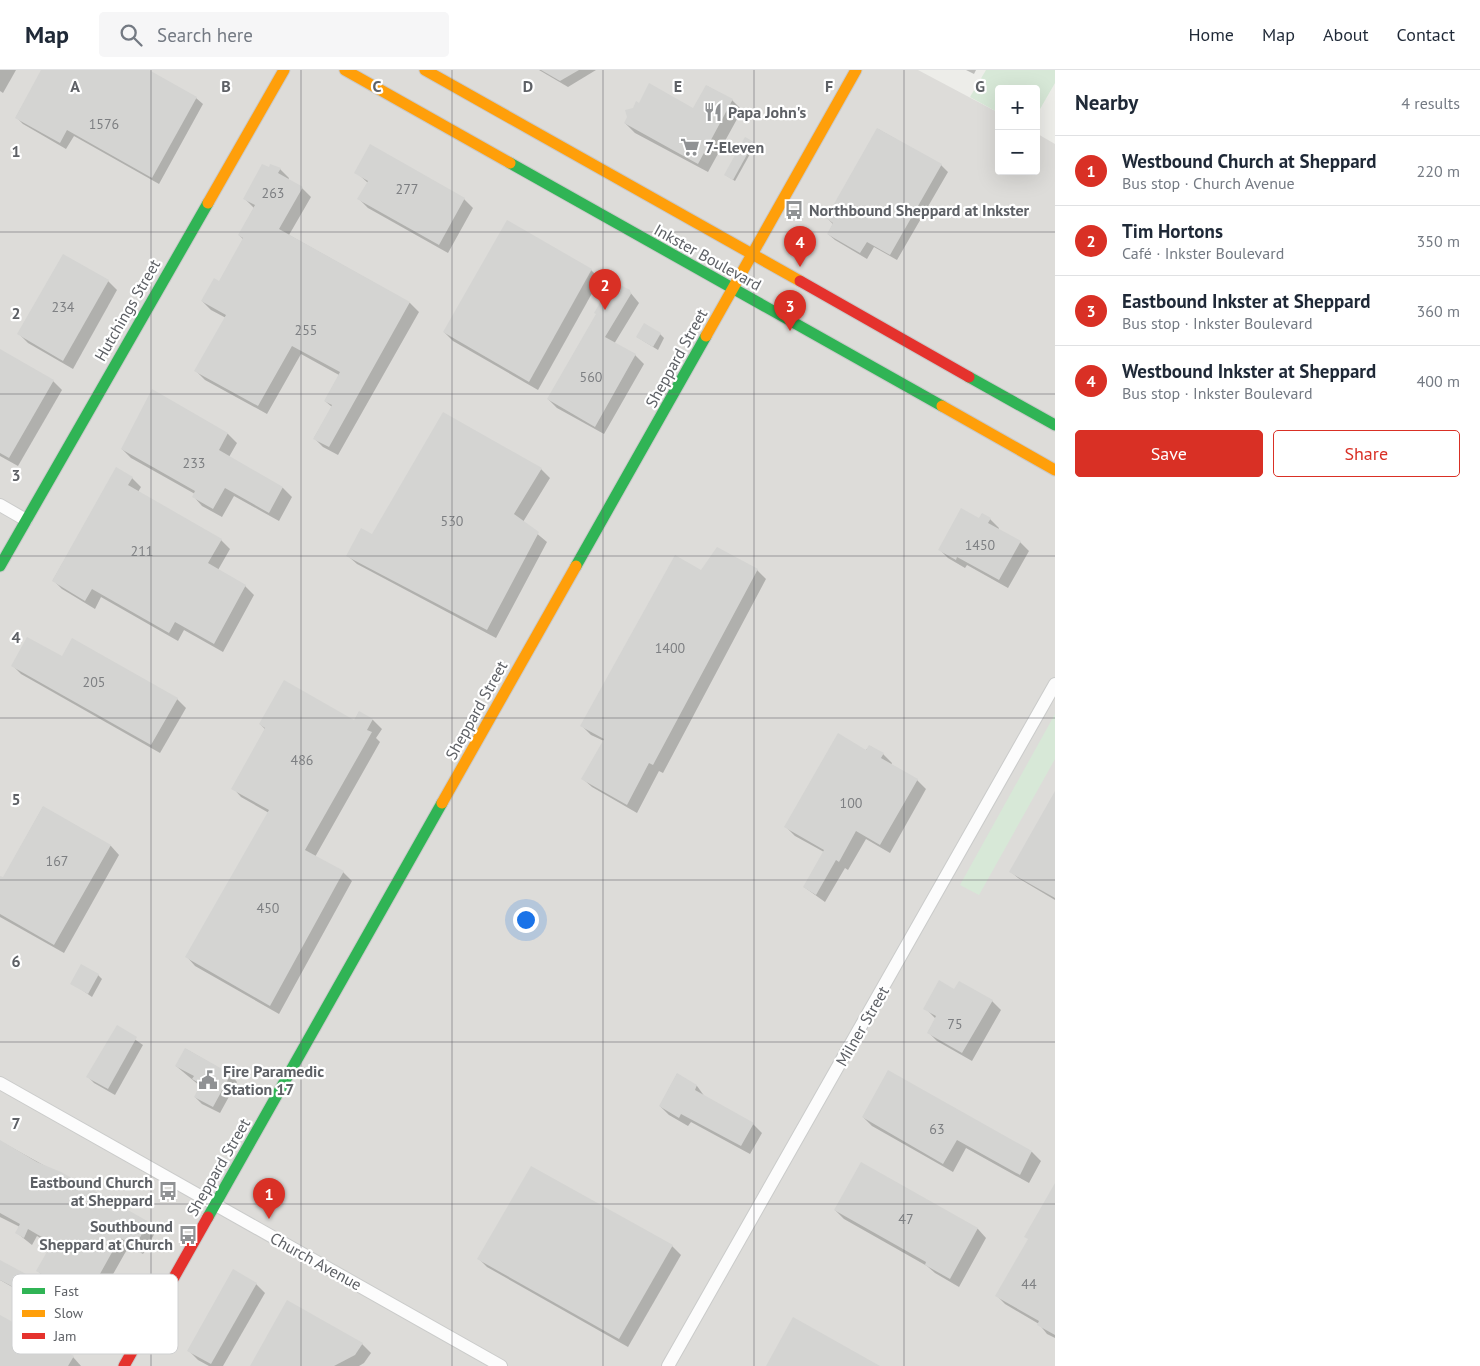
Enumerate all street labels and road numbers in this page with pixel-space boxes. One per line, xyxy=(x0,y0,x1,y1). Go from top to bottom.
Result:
street label: Inkster Boulevard xyxy=(651,219,765,295)
street label: Hutchings Street xyxy=(90,255,164,364)
street label: Sheppard Street xyxy=(641,305,712,411)
street label: Sheppard Street xyxy=(441,657,512,763)
street label: Milner Street xyxy=(831,982,893,1070)
street label: Sheppard Street xyxy=(182,1114,254,1220)
street label: Church Avenue xyxy=(267,1228,365,1294)

